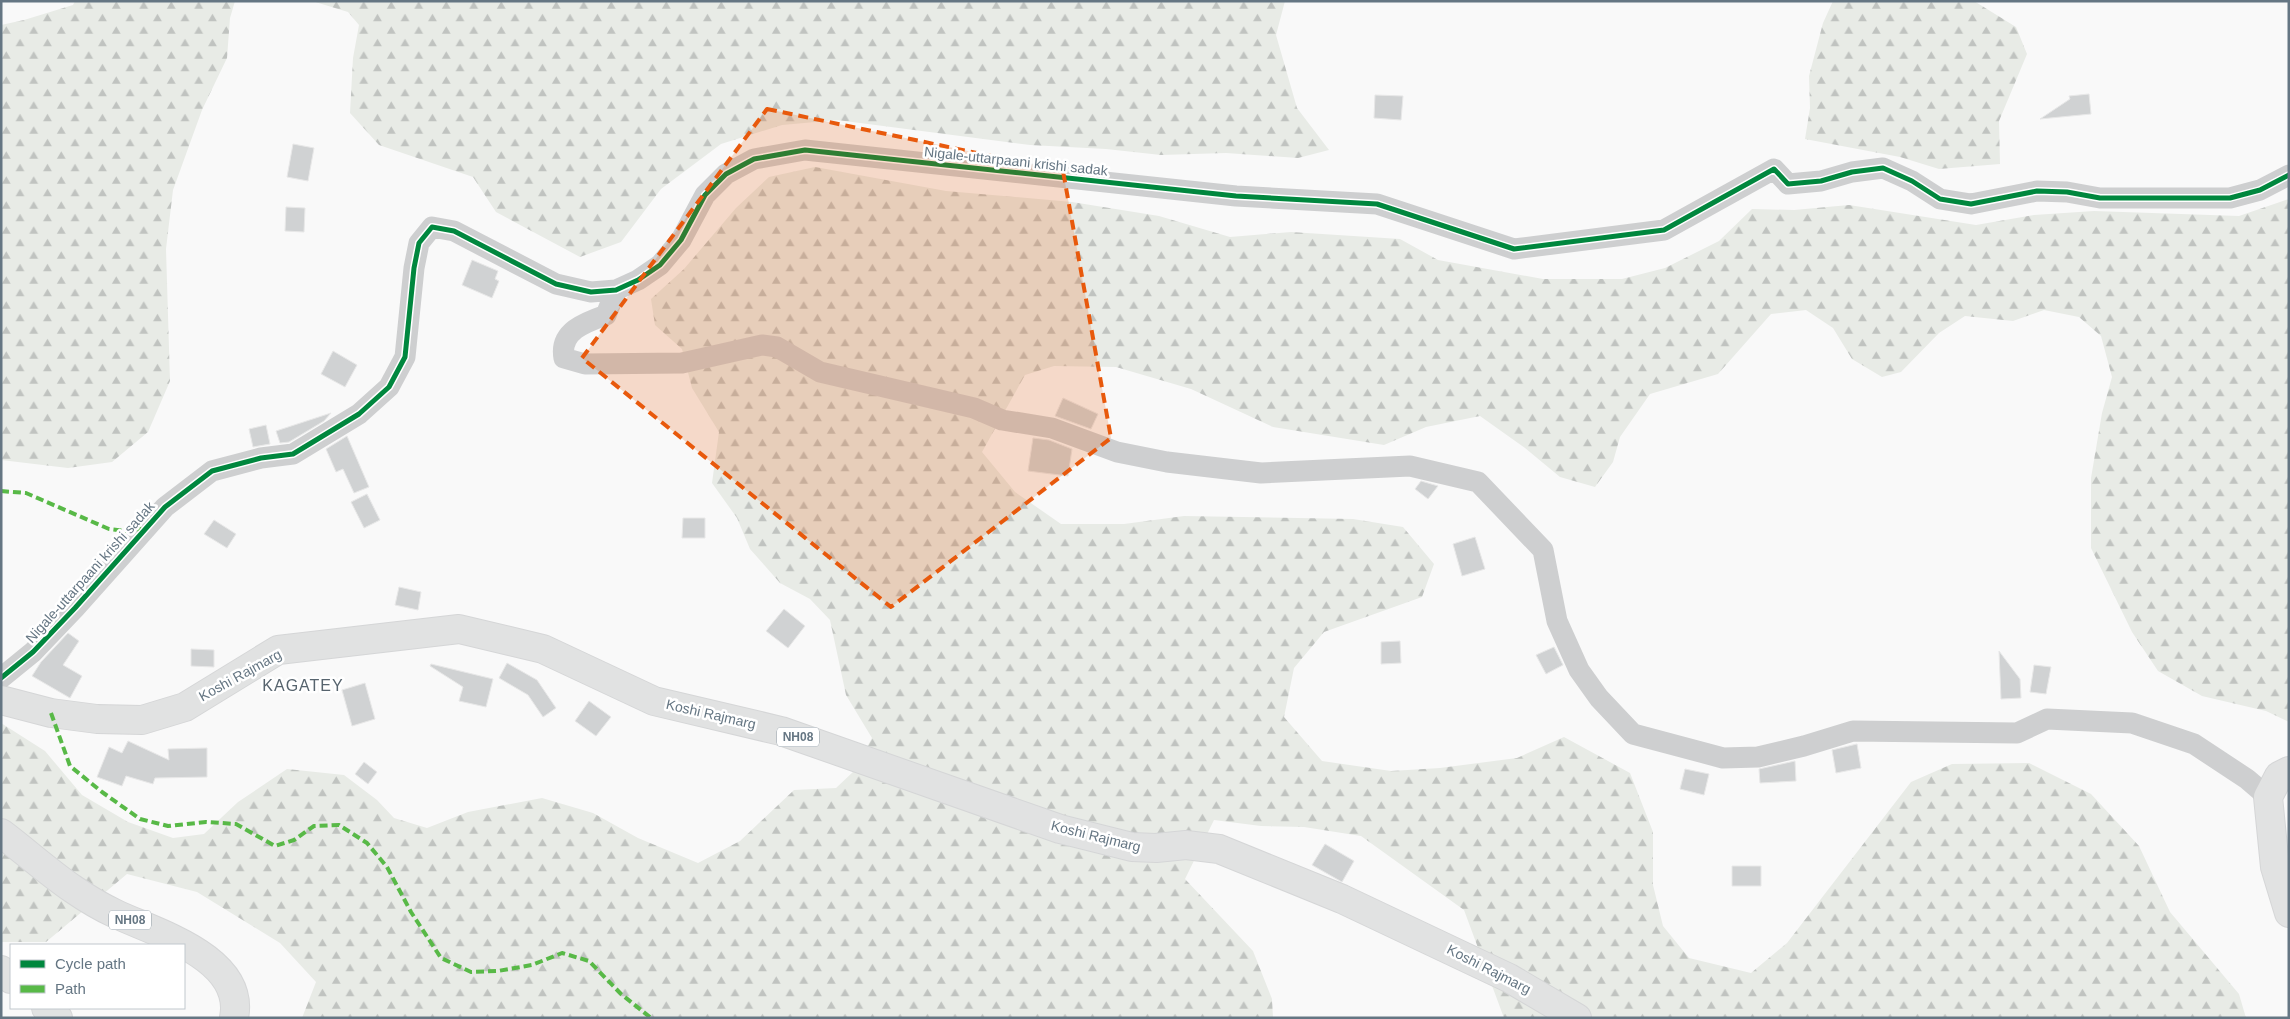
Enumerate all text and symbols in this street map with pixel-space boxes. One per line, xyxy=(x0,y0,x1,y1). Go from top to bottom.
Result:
street label: Nigale-uttarpaani krishi sadak xyxy=(923,143,1110,179)
street label: Nigale-uttarpaani krishi sadak xyxy=(22,497,158,646)
street label: Koshi Rajmarg xyxy=(196,646,284,704)
district label: KAGATEY xyxy=(262,677,344,694)
street label: Koshi Rajmarg xyxy=(664,696,758,732)
road number: NH08 xyxy=(777,728,819,746)
street label: Koshi Rajmarg xyxy=(1050,817,1142,855)
road number: NH08 xyxy=(109,910,151,930)
street label: Koshi Rajmarg xyxy=(1444,941,1534,997)
legend xyxy=(10,944,185,1009)
text: Cycle path xyxy=(55,955,126,972)
text: Path xyxy=(55,980,86,997)

